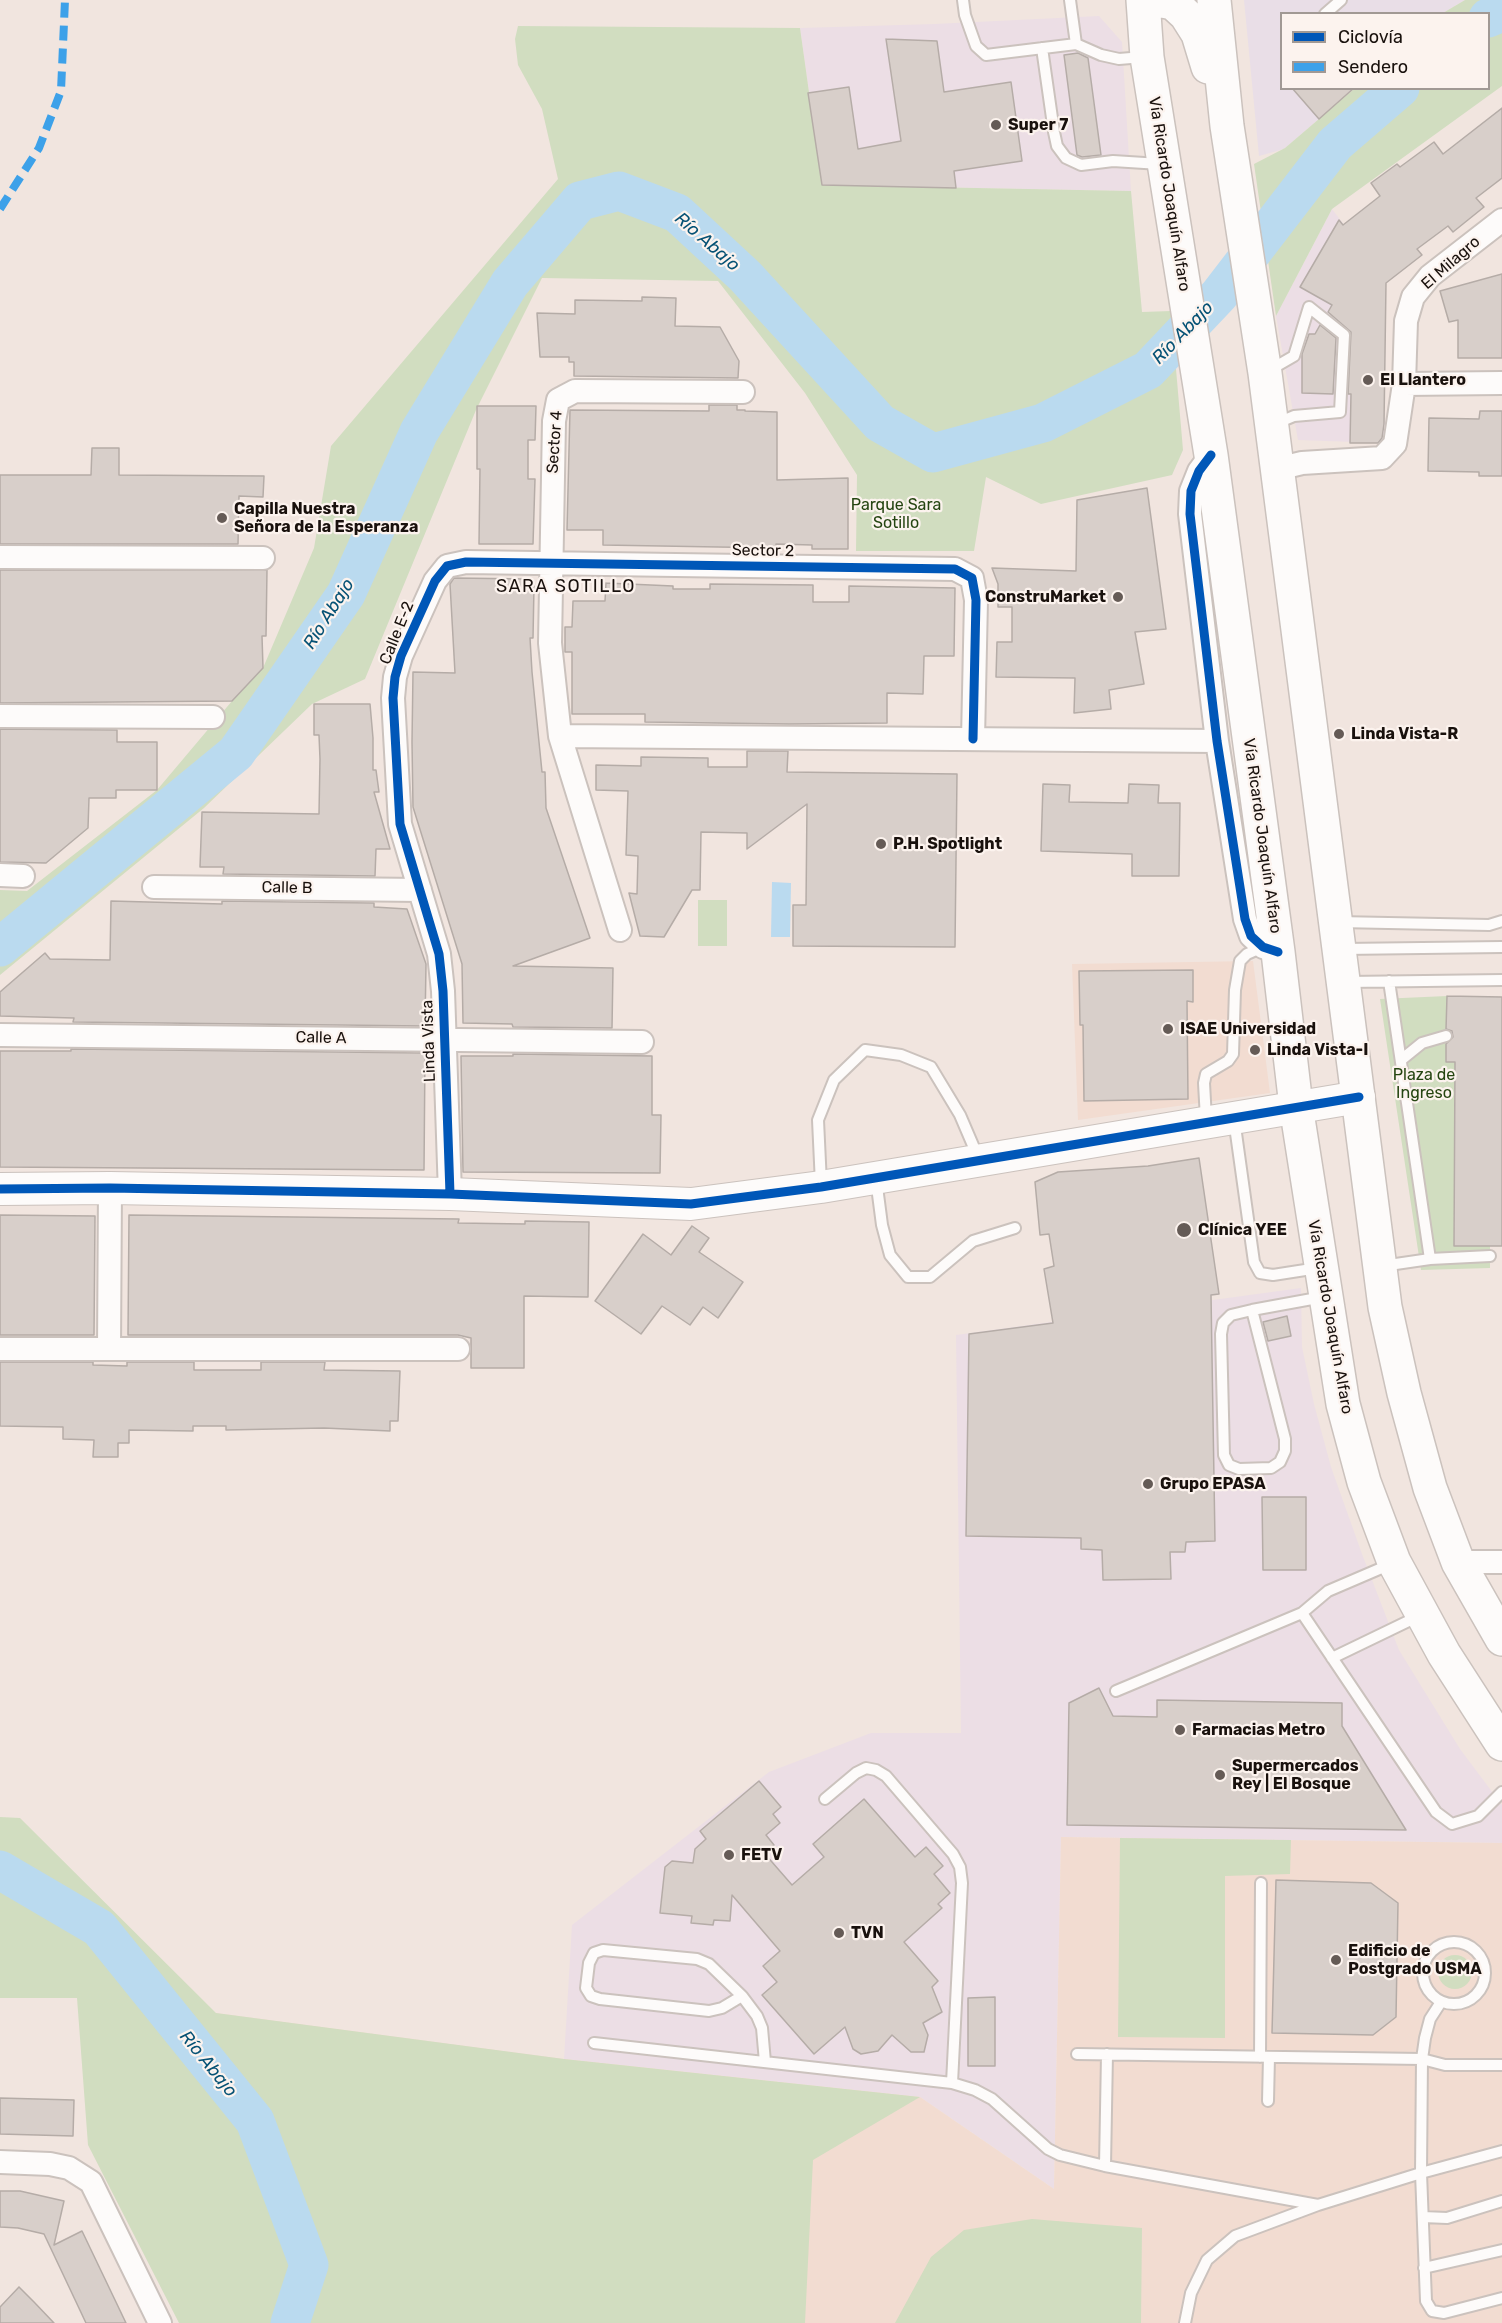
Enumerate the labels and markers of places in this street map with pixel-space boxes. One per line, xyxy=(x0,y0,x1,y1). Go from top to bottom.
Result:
place label: Super 7 xyxy=(1008,115,1068,135)
marker: Super 7 xyxy=(989,118,1003,132)
place label: El Llantero xyxy=(1380,370,1466,390)
marker: El Llantero xyxy=(1361,373,1375,387)
place label: Capilla Nuestra Señora de la Esperanza xyxy=(234,499,418,537)
marker: Capilla Nuestra Señora de la Esperanza xyxy=(215,511,229,525)
place label: ConstruMarket xyxy=(985,587,1106,607)
marker: ConstruMarket xyxy=(1111,590,1125,604)
place label: Linda Vista-R xyxy=(1351,724,1458,744)
marker: Linda Vista-R xyxy=(1332,727,1346,741)
place label: P.H. Spotlight xyxy=(893,834,1002,854)
marker: P.H. Spotlight xyxy=(874,837,888,851)
place label: ISAE Universidad xyxy=(1180,1019,1316,1039)
marker: ISAE Universidad xyxy=(1161,1022,1175,1036)
place label: Linda Vista-I xyxy=(1267,1040,1368,1060)
marker: Linda Vista-I xyxy=(1248,1043,1262,1057)
place label: Clínica YEE xyxy=(1198,1220,1287,1240)
marker: Clínica YEE xyxy=(1175,1221,1193,1239)
place label: Grupo EPASA xyxy=(1160,1474,1266,1494)
marker: Grupo EPASA xyxy=(1141,1477,1155,1491)
place label: Farmacias Metro xyxy=(1192,1720,1325,1740)
marker: Farmacias Metro xyxy=(1173,1723,1187,1737)
place label: Supermercados Rey | El Bosque xyxy=(1232,1756,1359,1794)
marker: Supermercados Rey | El Bosque xyxy=(1213,1768,1227,1782)
place label: FETV xyxy=(741,1845,782,1865)
marker: FETV xyxy=(722,1848,736,1862)
place label: TVN xyxy=(851,1923,884,1943)
marker: TVN xyxy=(832,1926,846,1940)
place label: Edificio de Postgrado USMA xyxy=(1348,1941,1482,1979)
marker: Edificio de Postgrado USMA xyxy=(1329,1953,1343,1967)

